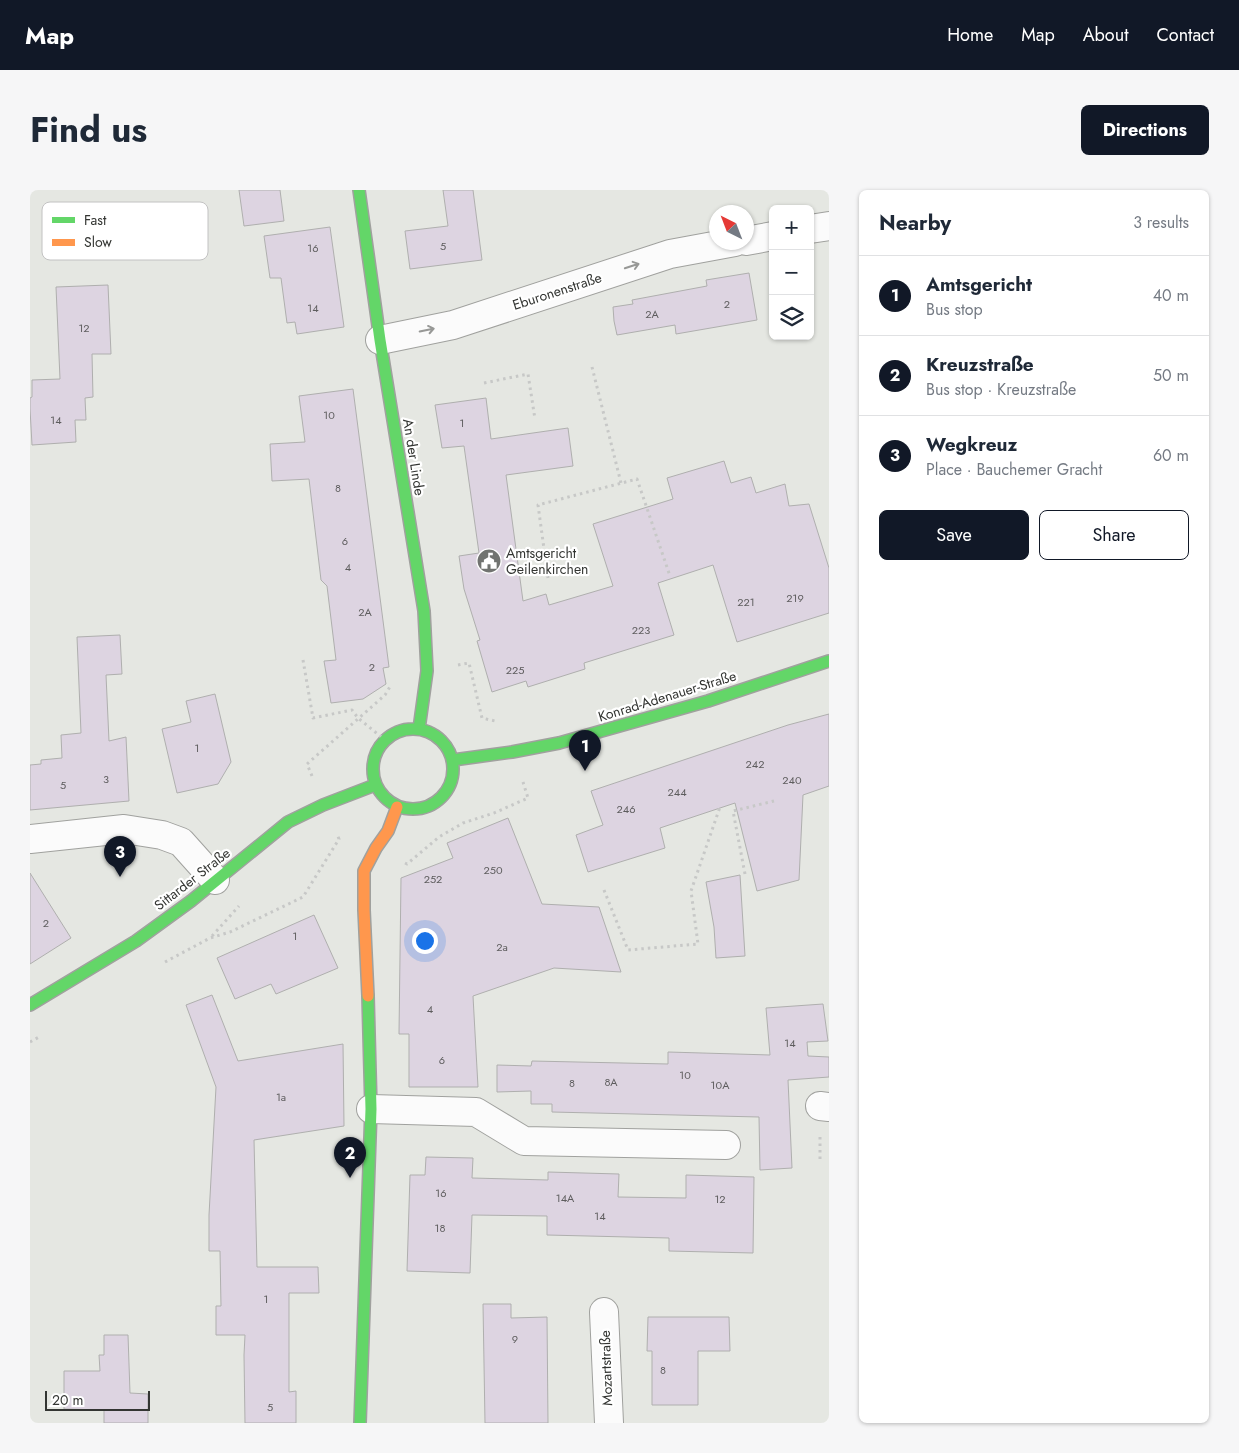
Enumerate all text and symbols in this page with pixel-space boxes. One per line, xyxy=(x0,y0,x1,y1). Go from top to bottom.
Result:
text: Map xyxy=(25,18,74,53)
text: Home xyxy=(947,22,993,48)
text: Map xyxy=(1021,22,1055,48)
text: About xyxy=(1083,22,1128,48)
text: Contact xyxy=(1156,22,1214,48)
text: Find us xyxy=(30,105,147,155)
button: Directions xyxy=(1081,105,1209,155)
legend xyxy=(42,202,208,260)
north arrow xyxy=(709,205,754,250)
map controls xyxy=(769,205,814,340)
button: + xyxy=(769,205,814,250)
text: Nearby xyxy=(879,208,951,238)
text: Fast xyxy=(84,210,107,230)
text: 3 results xyxy=(1133,211,1189,234)
text: Slow xyxy=(84,232,112,252)
house number: 5 xyxy=(440,238,446,254)
house number: 16 xyxy=(307,240,319,256)
button: − xyxy=(769,250,814,295)
one-way arrow xyxy=(624,261,640,270)
street label: Eburonenstraße xyxy=(510,267,604,315)
text: Amtsgericht xyxy=(926,271,1032,298)
text: 1 xyxy=(891,284,899,307)
text: 40 m xyxy=(1153,284,1189,307)
button: layers xyxy=(769,295,814,340)
house number: 2 xyxy=(724,296,730,312)
text: Bus stop xyxy=(926,298,983,321)
house number: 14 xyxy=(307,300,319,316)
house number: 2A xyxy=(645,306,659,322)
house number: 12 xyxy=(78,320,90,336)
one-way arrow xyxy=(419,325,435,335)
text: Kreuzstraße xyxy=(926,351,1034,378)
text: 2 xyxy=(890,364,900,387)
text: 50 m xyxy=(1153,364,1189,387)
text: Bus stop · Kreuzstraße xyxy=(926,378,1076,401)
house number: 10 xyxy=(323,407,335,423)
house number: 14 xyxy=(50,412,62,428)
house number: 1 xyxy=(460,415,464,431)
street label: An der Linde xyxy=(398,417,430,497)
text: Wegkreuz xyxy=(926,431,1017,458)
text: 3 xyxy=(890,444,900,467)
text: 60 m xyxy=(1153,444,1189,467)
text: Place · Bauchemer Gracht xyxy=(926,458,1102,481)
house number: 8 xyxy=(335,480,341,496)
button: Save xyxy=(879,510,1029,560)
button: Share xyxy=(1039,510,1189,560)
house number: 6 xyxy=(342,533,348,549)
place label: Amtsgericht Geilenkirchen xyxy=(506,543,588,579)
public building icon: Amtsgericht Geilenkirchen xyxy=(476,548,502,574)
house number: 4 xyxy=(345,559,352,575)
house number: 219 xyxy=(786,590,804,606)
house number: 221 xyxy=(737,594,755,610)
house number: 2A xyxy=(358,604,372,620)
house number: 223 xyxy=(632,622,650,638)
house number: 2 xyxy=(369,659,375,675)
house number: 225 xyxy=(506,662,524,678)
street label: Konrad-Adenauer-Straße xyxy=(595,665,739,727)
pin: 1 xyxy=(569,730,601,771)
house number: 1 xyxy=(195,740,199,756)
house number: 242 xyxy=(746,756,764,772)
house number: 3 xyxy=(103,771,109,787)
house number: 240 xyxy=(782,772,802,788)
house number: 5 xyxy=(60,777,66,793)
house number: 244 xyxy=(667,784,687,800)
house number: 246 xyxy=(616,801,636,817)
pin: 3 xyxy=(104,836,136,877)
street label: Sittarder Straße xyxy=(150,843,234,915)
house number: 250 xyxy=(483,862,503,878)
house number: 252 xyxy=(424,871,442,887)
house number: 2 xyxy=(43,915,49,931)
house number: 1 xyxy=(293,928,297,944)
your location xyxy=(412,928,438,954)
house number: 2a xyxy=(496,939,508,955)
house number: 4 xyxy=(427,1001,434,1017)
house number: 14 xyxy=(784,1035,796,1051)
house number: 6 xyxy=(439,1052,445,1068)
house number: 10 xyxy=(679,1067,691,1083)
house number: 8A xyxy=(604,1074,618,1090)
house number: 8 xyxy=(569,1075,575,1091)
house number: 10A xyxy=(711,1077,730,1093)
house number: 1a xyxy=(276,1089,286,1105)
pin: 2 xyxy=(334,1137,366,1178)
house number: 16 xyxy=(435,1185,447,1201)
house number: 14A xyxy=(556,1190,575,1206)
house number: 12 xyxy=(714,1191,726,1207)
house number: 14 xyxy=(594,1208,606,1224)
house number: 18 xyxy=(435,1220,445,1236)
house number: 1 xyxy=(264,1291,268,1307)
street label: Mozartstraße xyxy=(595,1330,617,1406)
house number: 9 xyxy=(512,1331,518,1347)
house number: 8 xyxy=(660,1362,666,1378)
scale bar xyxy=(45,1388,150,1411)
text: 20 m xyxy=(52,1390,84,1410)
house number: 5 xyxy=(267,1399,273,1415)

